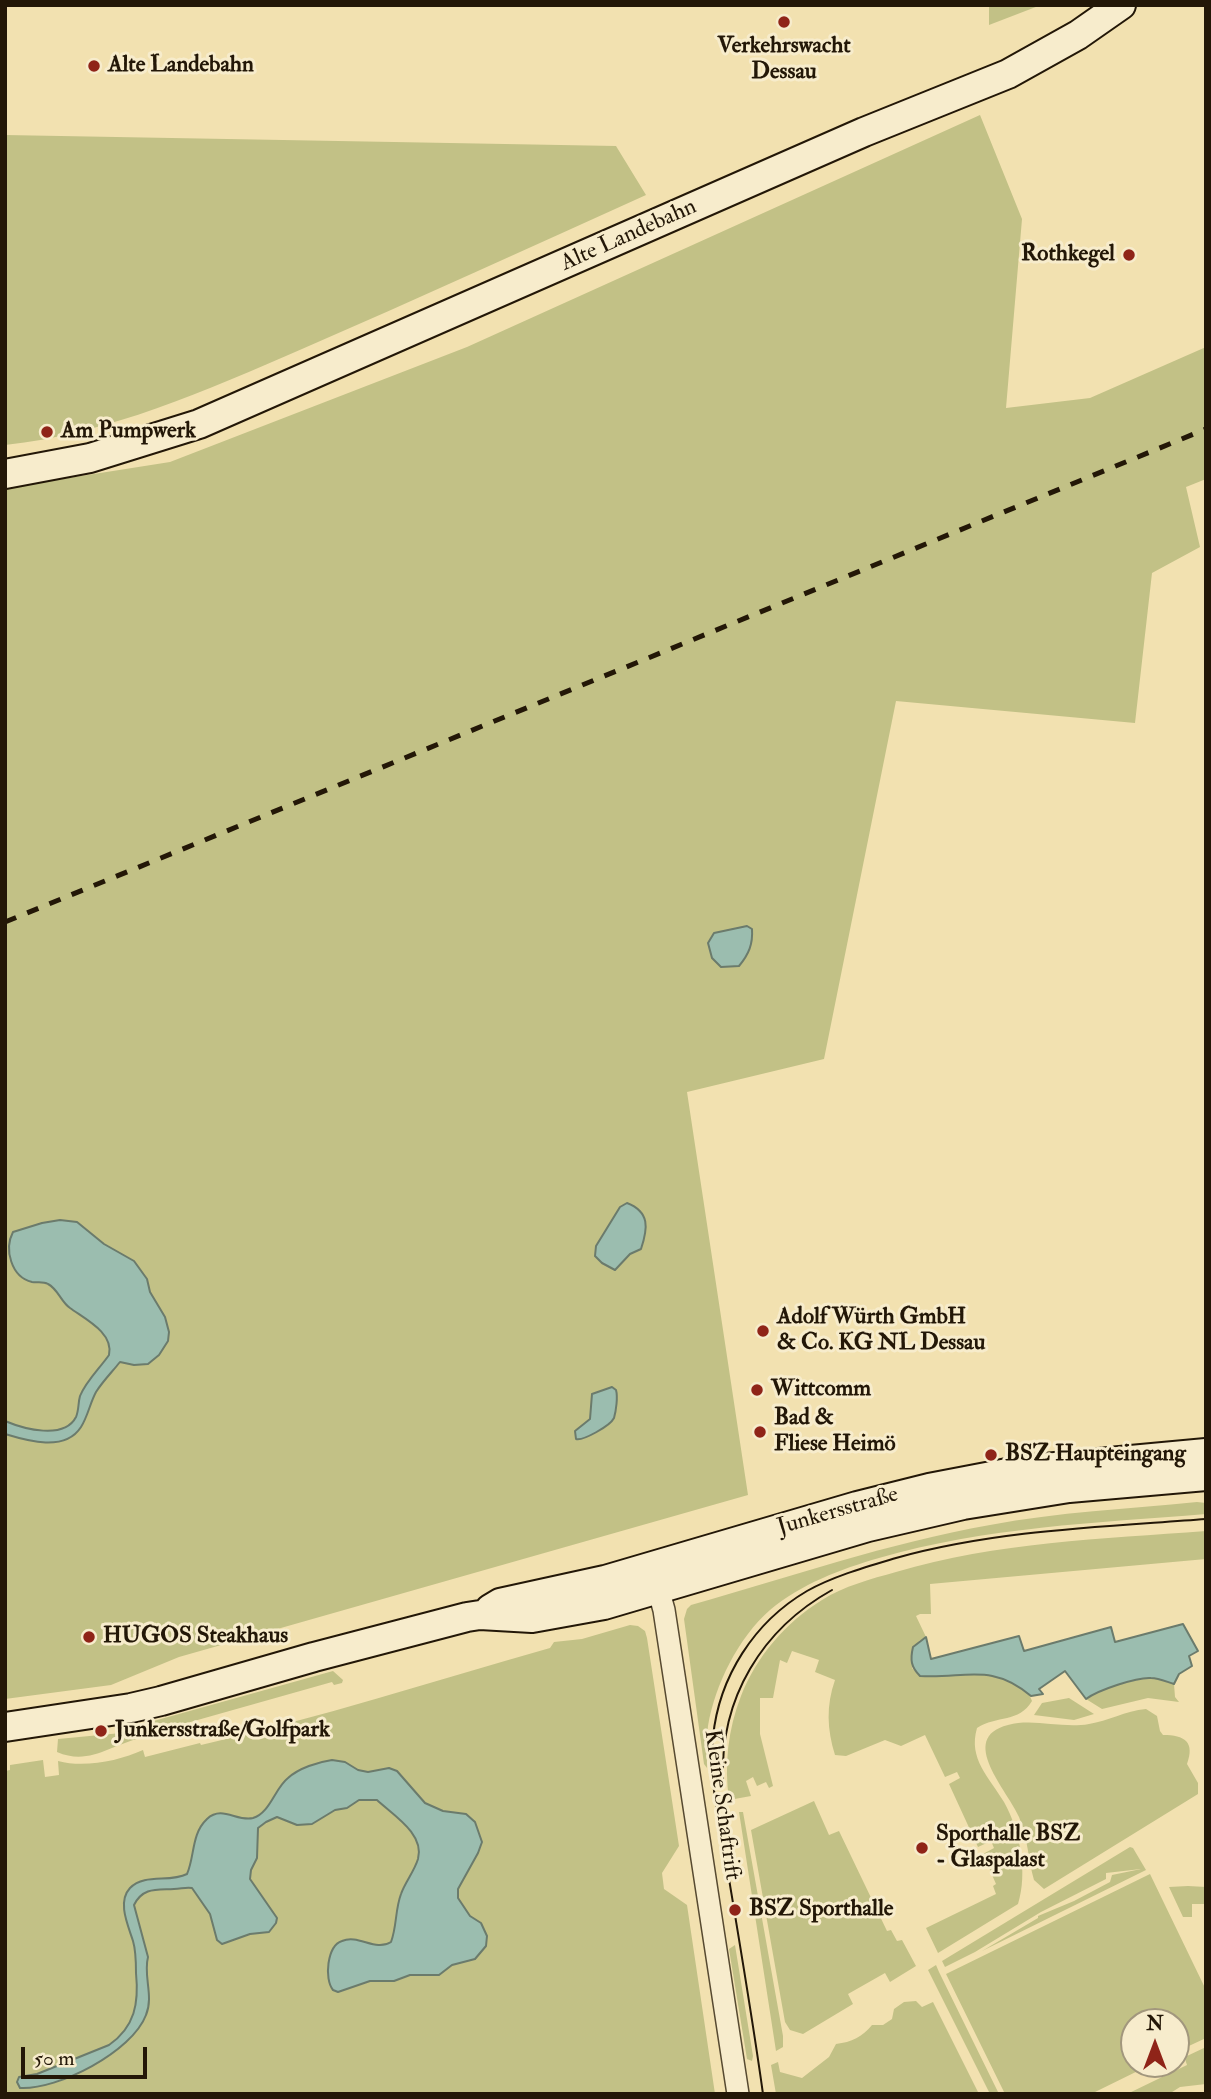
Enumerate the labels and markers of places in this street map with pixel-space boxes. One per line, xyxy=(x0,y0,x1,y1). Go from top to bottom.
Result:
marker: Verkehrswacht Dessau xyxy=(776,14,792,30)
place label: Verkehrswacht Dessau xyxy=(717,33,851,87)
place label: Alte Landebahn xyxy=(108,52,254,80)
marker: Alte Landebahn xyxy=(86,58,102,74)
place label: Rothkegel xyxy=(1021,241,1115,269)
marker: Rothkegel xyxy=(1121,247,1137,263)
place label: Am Pumpwerk xyxy=(61,418,196,446)
marker: Am Pumpwerk xyxy=(39,424,55,440)
place label: Adolf Würth GmbH & Co. KG NL Dessau xyxy=(777,1304,985,1358)
marker: Adolf Würth GmbH & Co. KG NL Dessau xyxy=(755,1323,771,1339)
place label: Wittcomm xyxy=(771,1376,871,1404)
marker: Wittcomm xyxy=(749,1382,765,1398)
place label: Bad & Fliese Heimö xyxy=(774,1405,895,1459)
marker: Bad & Fliese Heimö xyxy=(752,1424,768,1440)
place label: BSZ Haupteingang xyxy=(1005,1441,1186,1469)
marker: BSZ Haupteingang xyxy=(983,1447,999,1463)
place label: HUGOS Steakhaus xyxy=(103,1623,288,1651)
marker: HUGOS Steakhaus xyxy=(81,1629,97,1645)
place label: Junkersstraße/Golfpark xyxy=(115,1717,330,1745)
marker: Junkersstraße/Golfpark xyxy=(93,1723,109,1739)
place label: Sporthalle BSZ - Glaspalast xyxy=(936,1821,1080,1875)
marker: Sporthalle BSZ - Glaspalast xyxy=(914,1840,930,1856)
place label: BSZ Sporthalle xyxy=(749,1896,893,1924)
marker: BSZ Sporthalle xyxy=(727,1902,743,1918)

